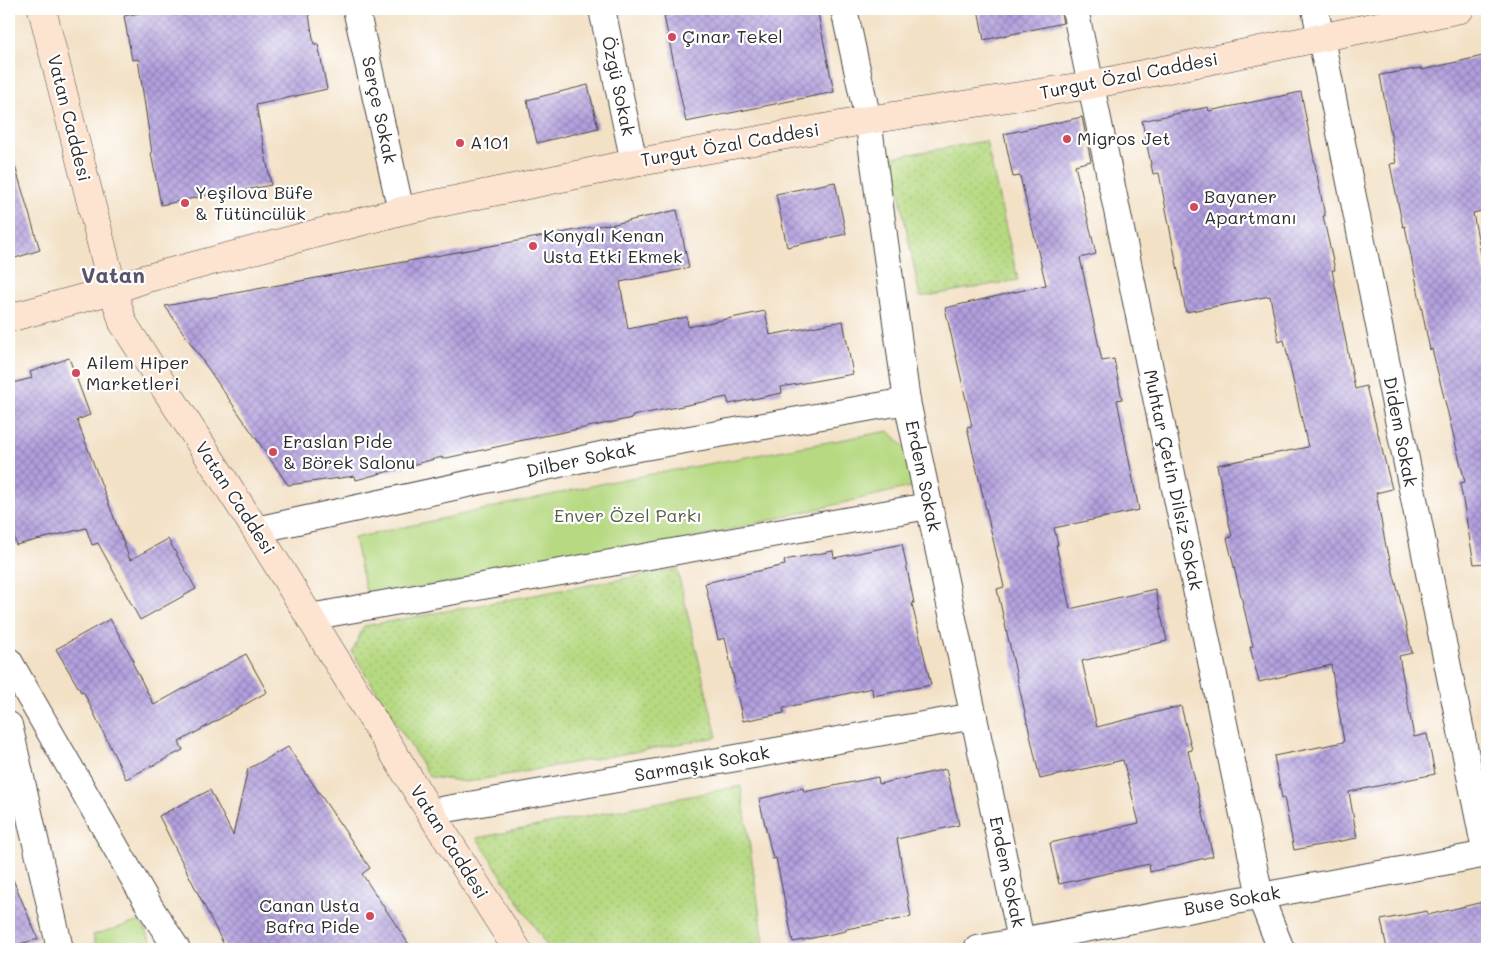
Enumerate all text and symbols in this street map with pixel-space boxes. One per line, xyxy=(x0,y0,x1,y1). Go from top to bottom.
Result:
place label: Çınar Tekel xyxy=(682,24,783,48)
marker: Çınar Tekel xyxy=(666,31,678,43)
street label: Özgü Sokak xyxy=(597,34,641,138)
street label: Turgut Özal Caddesi xyxy=(1038,46,1220,104)
street label: Vatan Caddesi xyxy=(43,52,97,184)
street label: Serçe Sokak xyxy=(357,54,403,166)
street label: Turgut Özal Caddesi xyxy=(639,116,821,172)
place label: Migros Jet xyxy=(1077,126,1170,150)
place label: A101 xyxy=(470,130,510,154)
marker: Migros Jet xyxy=(1061,133,1073,145)
marker: A101 xyxy=(454,137,466,149)
place label: Yeşilova Büfe & Tütüncülük xyxy=(195,180,313,225)
place label: Bayaner Apartmanı xyxy=(1204,184,1297,229)
marker: Yeşilova Büfe & Tütüncülük xyxy=(179,197,191,209)
marker: Bayaner Apartmanı xyxy=(1188,201,1200,213)
place label: Konyalı Kenan Usta Etki Ekmek xyxy=(543,223,683,268)
marker: Konyalı Kenan Usta Etki Ekmek xyxy=(527,240,539,252)
district label: Vatan xyxy=(81,260,145,289)
place label: Ailem Hiper Marketleri xyxy=(86,350,189,395)
marker: Ailem Hiper Marketleri xyxy=(70,367,82,379)
street label: Muhtar Çetin Dilsiz Sokak xyxy=(1139,367,1209,592)
street label: Didem Sokak xyxy=(1379,375,1423,489)
street label: Erdem Sokak xyxy=(900,418,947,534)
place label: Eraslan Pide & Börek Salonu xyxy=(283,429,415,474)
street label: Vatan Caddesi xyxy=(190,436,281,558)
street label: Dilber Sokak xyxy=(524,436,638,482)
marker: Eraslan Pide & Börek Salonu xyxy=(267,446,279,458)
park label: Enver Özel Parkı xyxy=(554,503,702,527)
street label: Sarmaşık Sokak xyxy=(632,739,771,787)
street label: Vatan Caddesi xyxy=(405,780,494,903)
street label: Erdem Sokak xyxy=(984,814,1031,930)
street label: Buse Sokak xyxy=(1182,880,1282,920)
place label: Canan Usta Bafra Pide xyxy=(259,893,360,938)
marker: Canan Usta Bafra Pide xyxy=(364,910,376,922)

